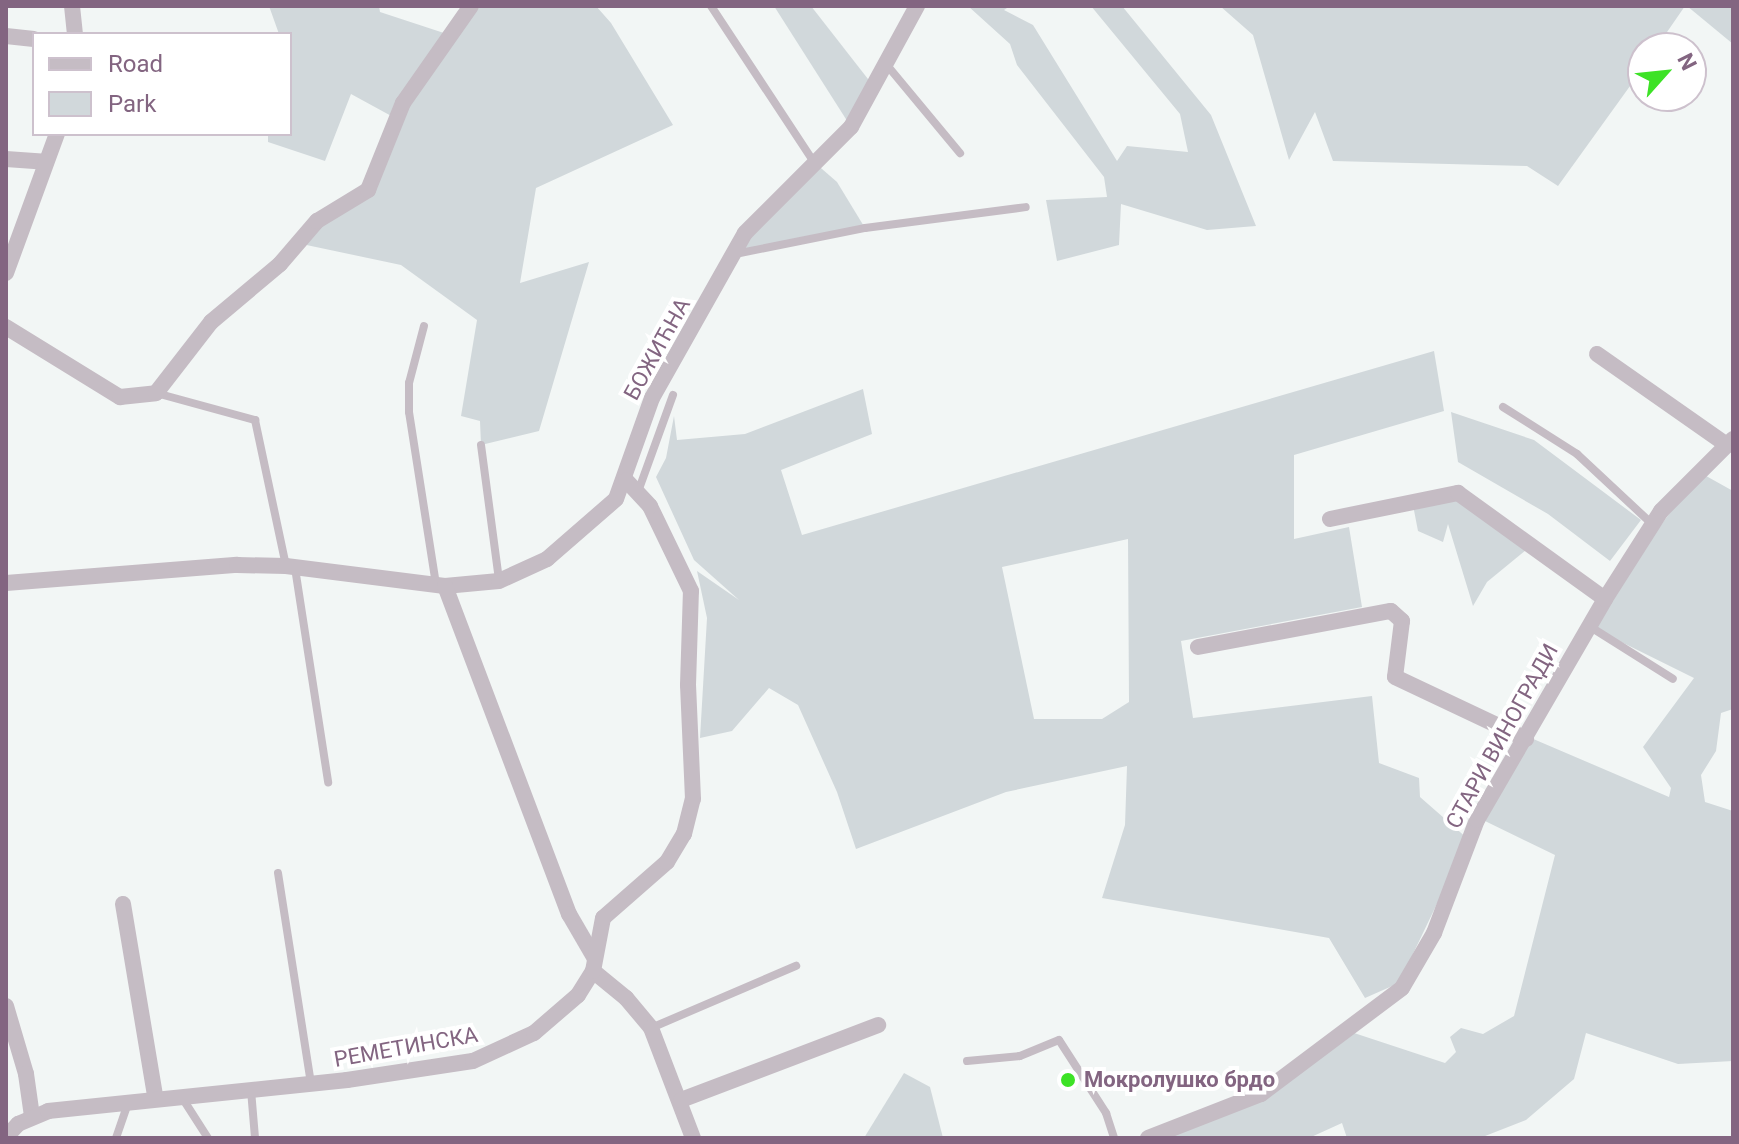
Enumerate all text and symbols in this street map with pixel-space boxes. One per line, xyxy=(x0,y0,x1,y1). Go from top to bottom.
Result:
legend xyxy=(32,32,292,136)
north arrow xyxy=(1627,32,1707,112)
text: N xyxy=(1672,49,1702,74)
text: Road xyxy=(108,50,163,78)
text: Park xyxy=(108,90,156,118)
street label: БОЖИЋНА xyxy=(618,294,696,404)
street label: СТАРИ ВИНОГРАДИ xyxy=(1440,639,1564,833)
street label: РЕМЕТИНСКА xyxy=(332,1021,480,1073)
place label: Мокролушко брдо xyxy=(1084,1067,1275,1093)
marker: Мокролушко брдо xyxy=(1059,1071,1077,1089)

